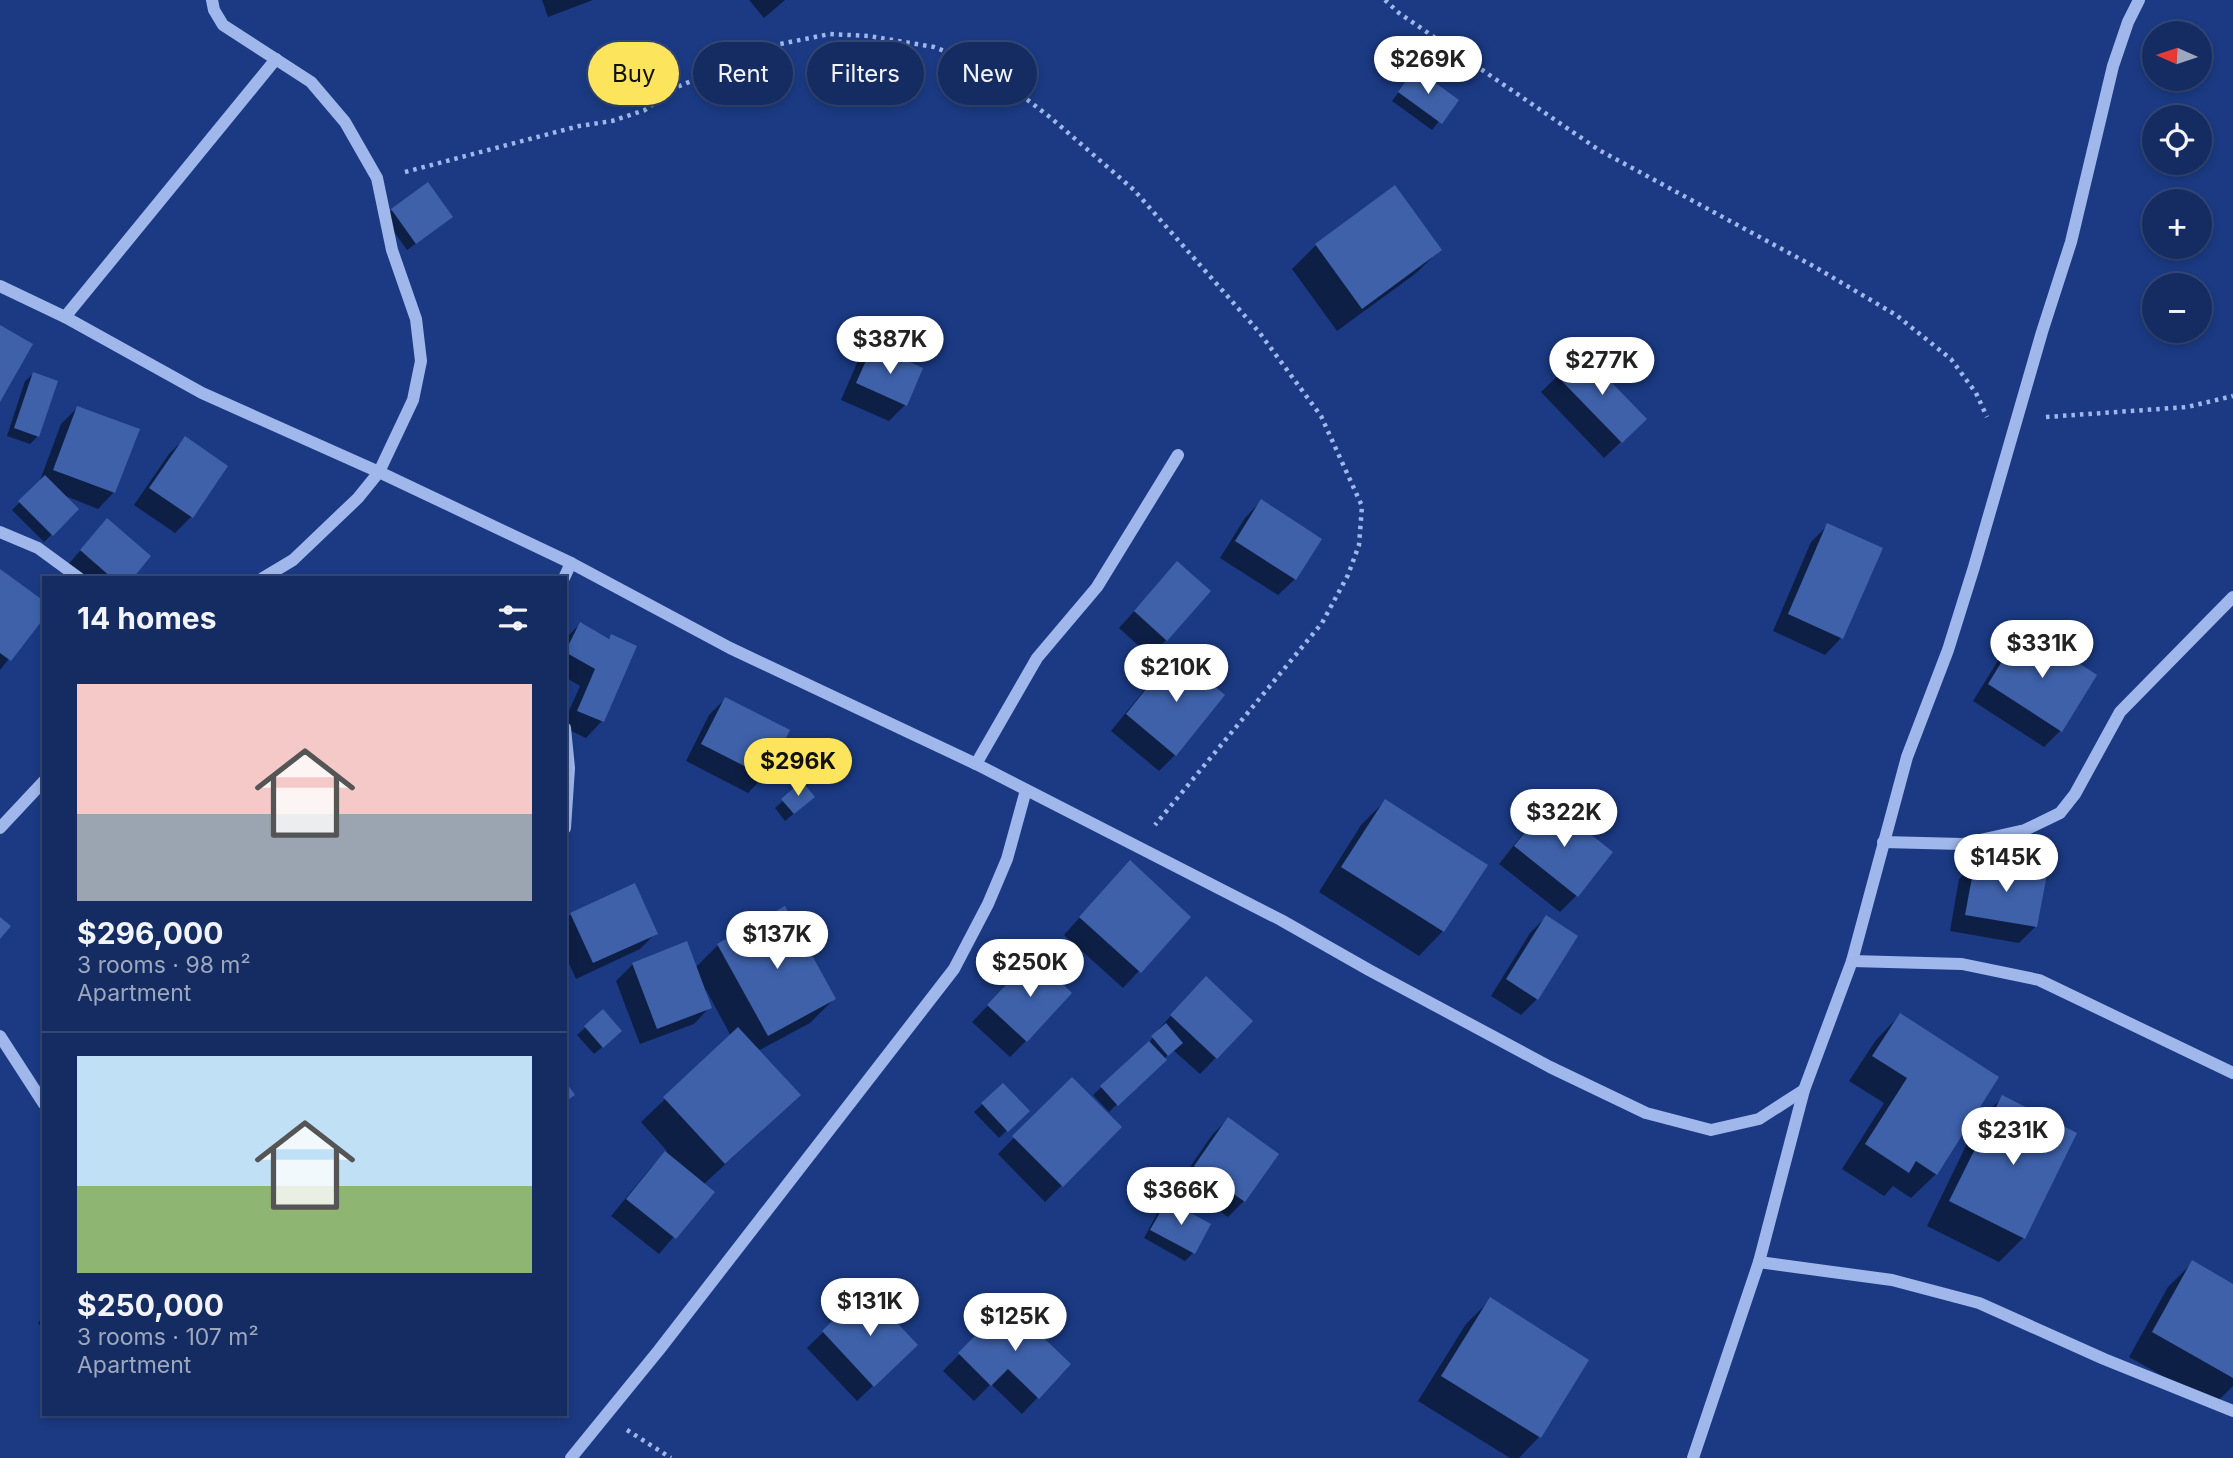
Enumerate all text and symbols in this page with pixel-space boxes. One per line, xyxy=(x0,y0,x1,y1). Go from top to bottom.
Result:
north arrow xyxy=(2142,21,2212,91)
map controls xyxy=(2142,21,2212,343)
pin: $269K xyxy=(1379,36,1477,96)
chip: Buy xyxy=(588,42,679,105)
chip: Rent xyxy=(693,42,793,105)
chip: Filters xyxy=(807,42,924,105)
chip: New xyxy=(938,42,1037,105)
text: $269K xyxy=(1390,45,1466,73)
button: locate xyxy=(2142,105,2212,175)
button: + xyxy=(2142,189,2212,259)
button: − xyxy=(2142,273,2212,343)
pin: $387K xyxy=(841,316,939,376)
text: $387K xyxy=(853,325,927,353)
pin: $277K xyxy=(1553,338,1651,397)
text: $277K xyxy=(1565,346,1639,374)
icon: filters xyxy=(494,599,532,637)
text: 14 homes xyxy=(77,600,216,636)
pin: $331K xyxy=(1993,620,2091,680)
text: $331K xyxy=(2006,629,2078,657)
pin: $210K xyxy=(1127,644,1225,704)
text: $210K xyxy=(1140,653,1212,681)
icon: home xyxy=(242,730,368,856)
pin: $296K xyxy=(749,738,847,798)
text: $296K xyxy=(760,747,836,775)
pin: $322K xyxy=(1515,790,1613,849)
text: $322K xyxy=(1526,798,1602,826)
pin: $145K xyxy=(1957,834,2055,894)
text: $145K xyxy=(1970,843,2042,871)
pin: $137K xyxy=(728,912,826,971)
text: $296,000 xyxy=(77,915,223,951)
text: $137K xyxy=(742,920,812,948)
pin: $250K xyxy=(981,940,1079,999)
text: $250K xyxy=(992,948,1068,976)
text: 3 rooms · 98 m² xyxy=(77,951,251,979)
text: Apartment xyxy=(77,979,191,1007)
icon: home xyxy=(242,1102,368,1228)
pin: $231K xyxy=(1964,1108,2062,1167)
text: $231K xyxy=(1978,1116,2048,1144)
pin: $366K xyxy=(1132,1168,1230,1227)
text: $366K xyxy=(1143,1176,1219,1204)
pin: $131K xyxy=(821,1278,919,1338)
text: $250,000 xyxy=(77,1287,224,1323)
text: $131K xyxy=(837,1287,903,1315)
pin: $125K xyxy=(966,1294,1064,1353)
text: $125K xyxy=(980,1302,1050,1330)
text: 3 rooms · 107 m² xyxy=(77,1323,259,1351)
text: Apartment xyxy=(77,1351,191,1379)

